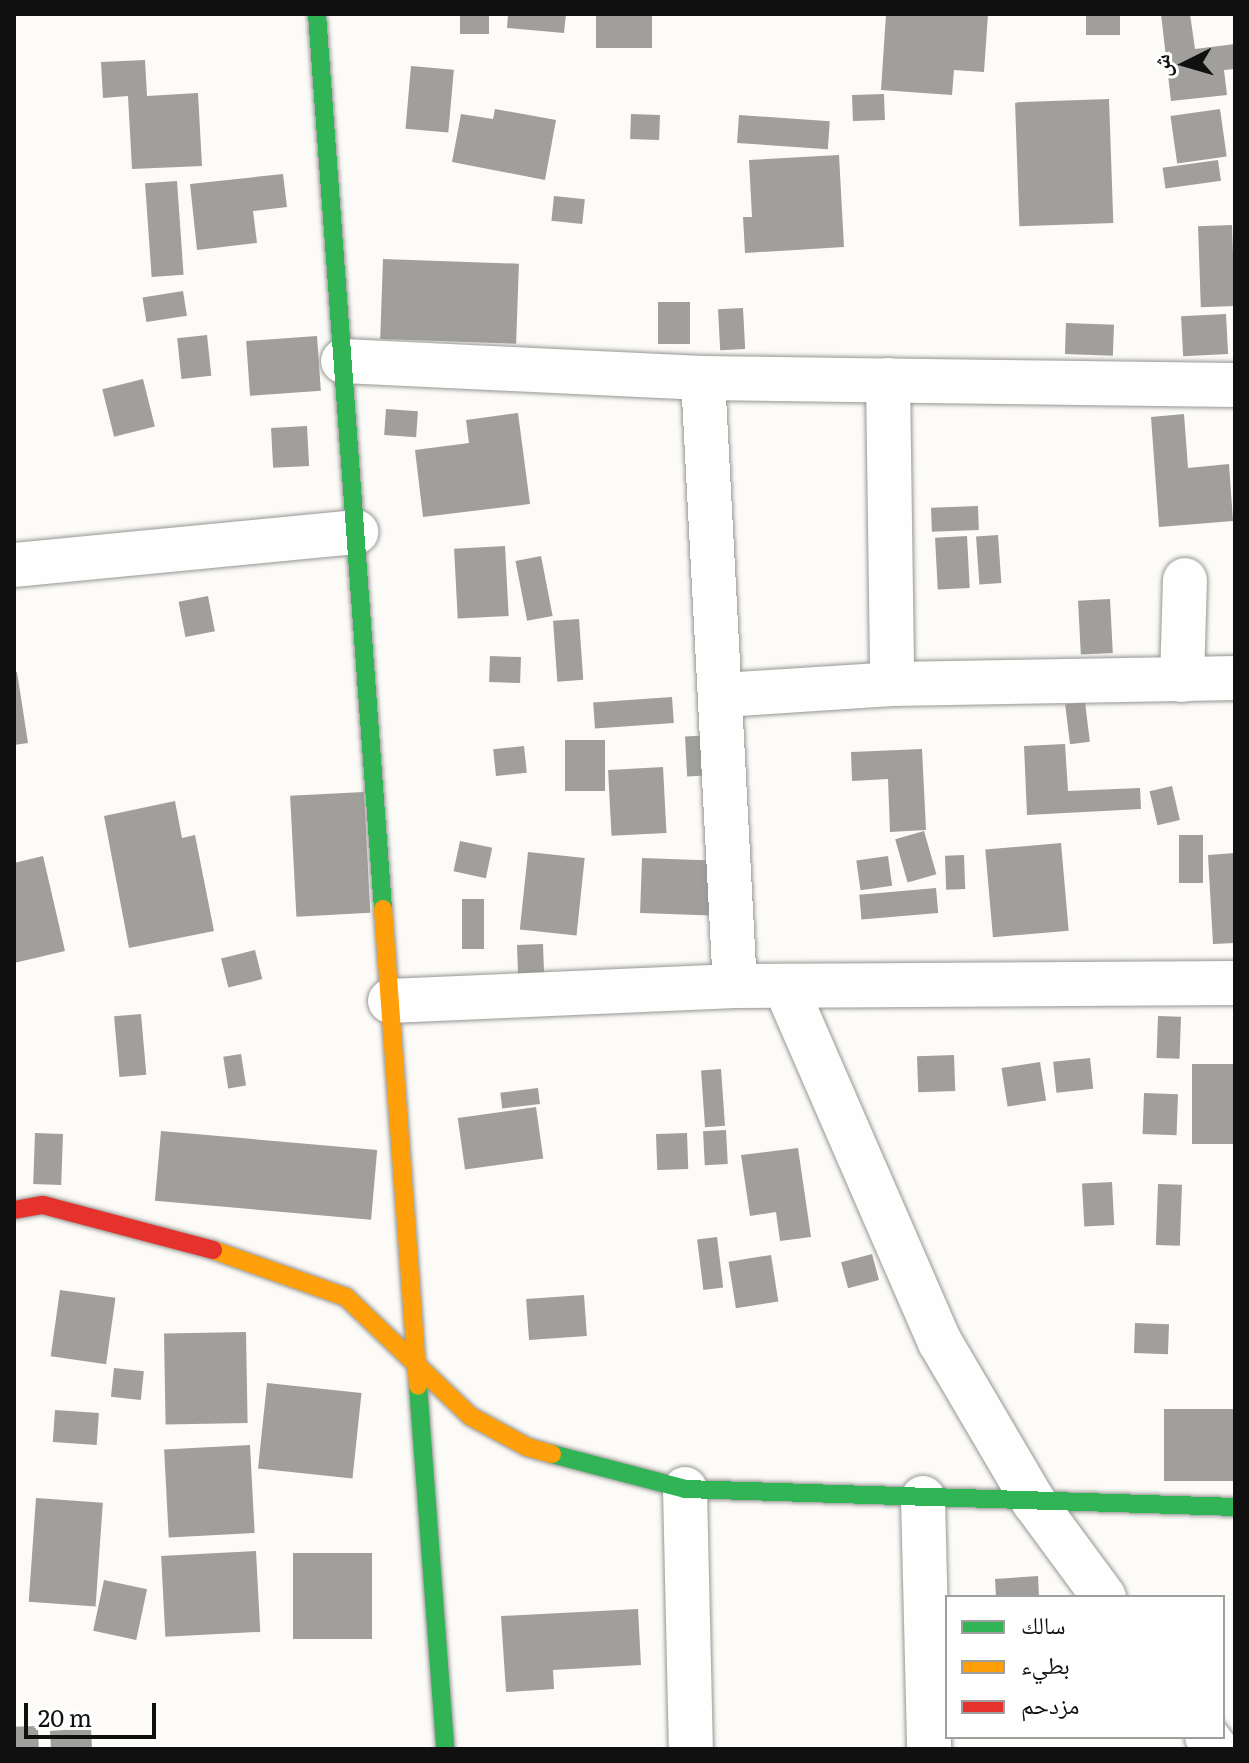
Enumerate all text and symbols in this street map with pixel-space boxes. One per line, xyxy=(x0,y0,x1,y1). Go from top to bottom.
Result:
north arrow xyxy=(1145,24,1225,104)
text: ش xyxy=(1143,53,1178,79)
legend xyxy=(945,1595,1225,1739)
text: سالك xyxy=(1021,1606,1066,1641)
text: بطيء xyxy=(1021,1646,1070,1681)
text: مزدحم xyxy=(1021,1686,1080,1721)
scale bar xyxy=(28,1687,160,1737)
text: 20 m xyxy=(38,1699,92,1734)

